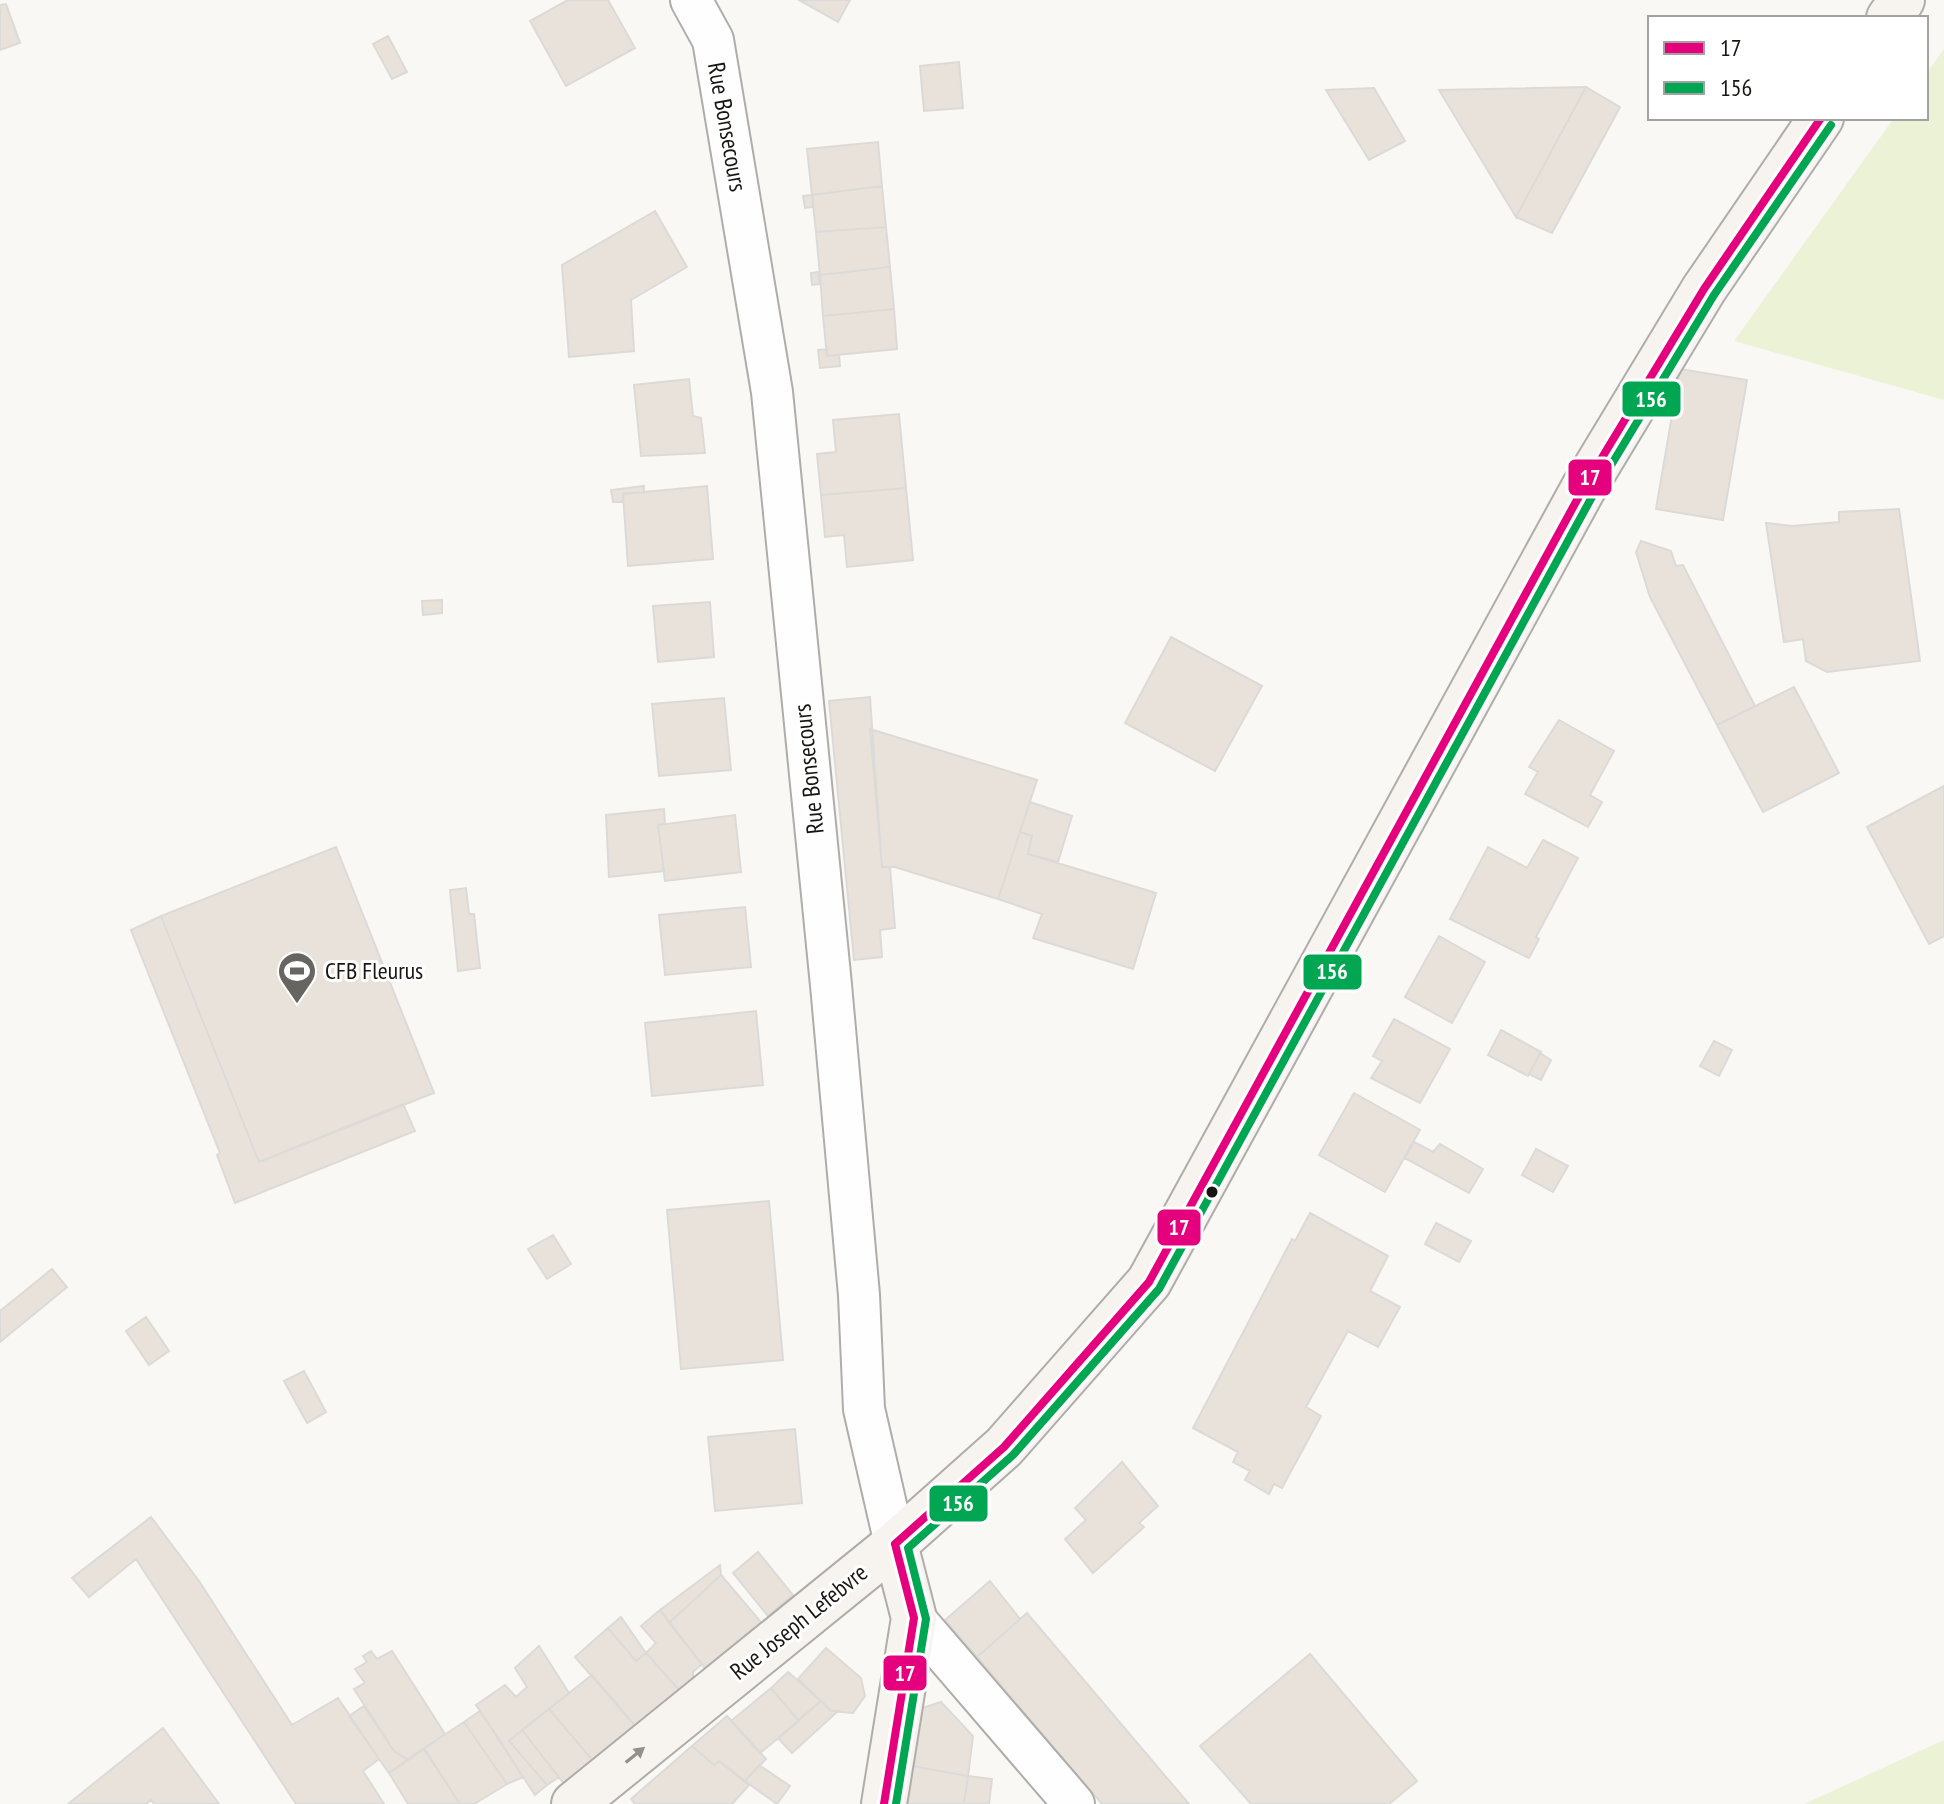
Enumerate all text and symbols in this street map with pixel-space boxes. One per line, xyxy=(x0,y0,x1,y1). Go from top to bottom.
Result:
legend xyxy=(1648,16,1928,120)
text: 17 xyxy=(1720,32,1742,63)
street label: Rue Bonsecours xyxy=(701,60,754,194)
text: 156 xyxy=(1720,72,1752,103)
line badge: 156 xyxy=(1621,380,1682,418)
text: 156 xyxy=(1635,385,1667,413)
line badge: 17 xyxy=(1567,458,1613,497)
text: 17 xyxy=(1579,463,1601,491)
street label: Rue Bonsecours xyxy=(786,702,831,836)
sports icon: CFB Fleurus xyxy=(276,950,318,1005)
line badge: 156 xyxy=(1302,953,1363,991)
place label: CFB Fleurus xyxy=(325,955,423,986)
text: 156 xyxy=(1316,957,1348,985)
unlabelled marker xyxy=(1204,1184,1220,1200)
line badge: 17 xyxy=(1156,1208,1202,1247)
text: 17 xyxy=(1168,1213,1190,1241)
line badge: 156 xyxy=(928,1484,989,1523)
text: 156 xyxy=(942,1489,974,1517)
street label: Rue Joseph Lefebvre xyxy=(724,1557,874,1686)
line badge: 17 xyxy=(882,1654,928,1692)
text: 17 xyxy=(894,1659,916,1687)
one-way arrow xyxy=(625,1747,645,1764)

